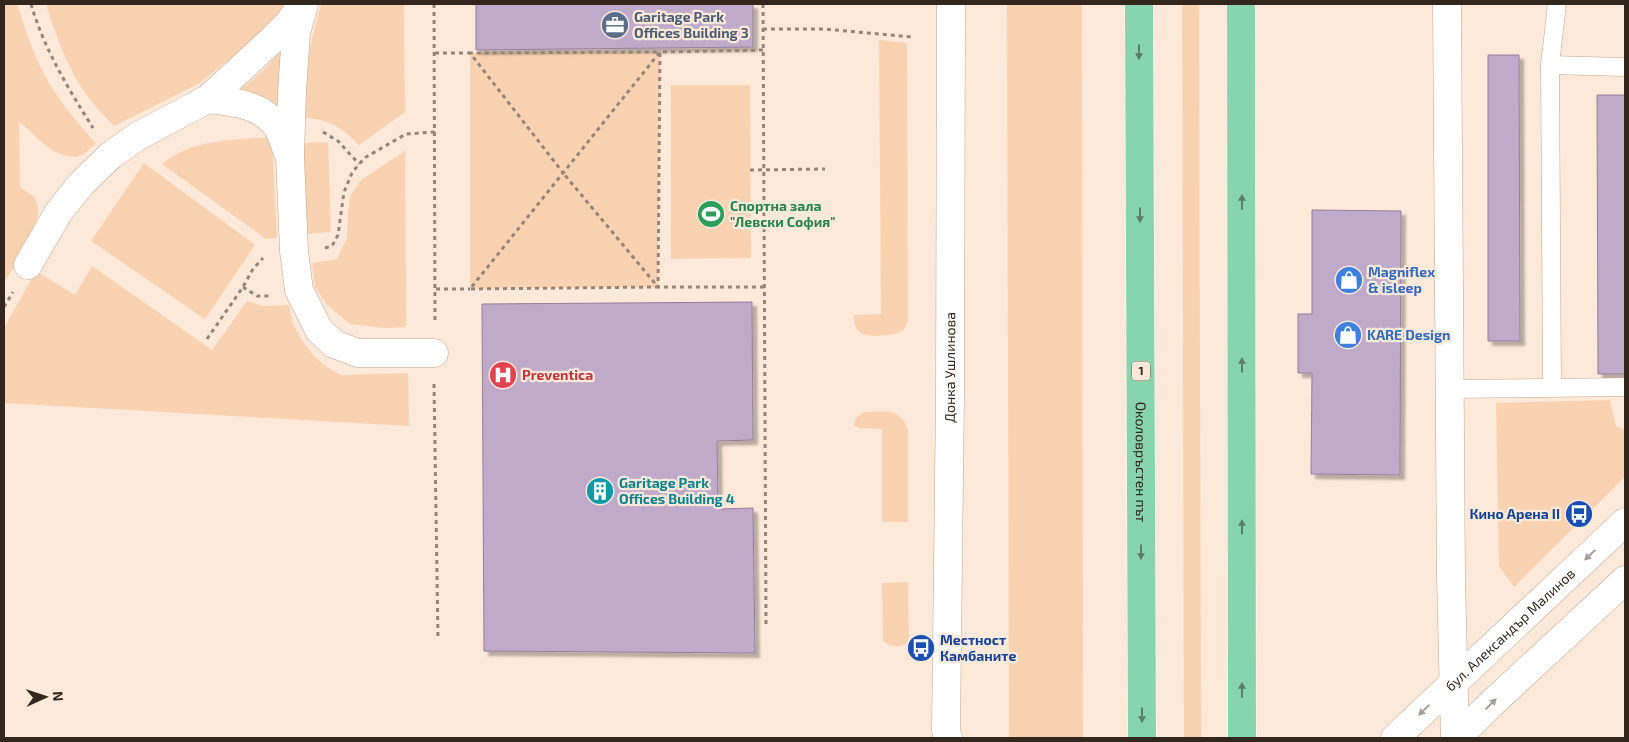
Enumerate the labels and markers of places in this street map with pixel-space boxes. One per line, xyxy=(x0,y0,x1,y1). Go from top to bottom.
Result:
place label: Garitage Park Offices Building 3 xyxy=(634,8,749,41)
office icon: Garitage Park Offices Building 3 xyxy=(600,10,630,40)
place label: Спортна зала "Левски София" xyxy=(730,197,835,230)
sports icon: Спортна зала "Левски София" xyxy=(696,199,726,229)
place label: Magniflex & isleep xyxy=(1368,263,1435,296)
shop icon: Magniflex & isleep xyxy=(1334,265,1364,295)
shop icon: KARE Design xyxy=(1333,320,1363,350)
place label: KARE Design xyxy=(1367,326,1451,343)
hospital icon: Preventica xyxy=(488,360,518,390)
place label: Preventica xyxy=(522,366,593,383)
place label: Garitage Park Offices Building 4 xyxy=(619,474,735,507)
building icon: Garitage Park Offices Building 4 xyxy=(585,476,615,506)
bus stop icon: Кино Арена II xyxy=(1564,499,1594,529)
place label: Кино Арена II xyxy=(1470,505,1560,522)
place label: Местност Камбаните xyxy=(940,631,1016,664)
bus stop icon: Местност Камбаните xyxy=(906,633,936,663)

